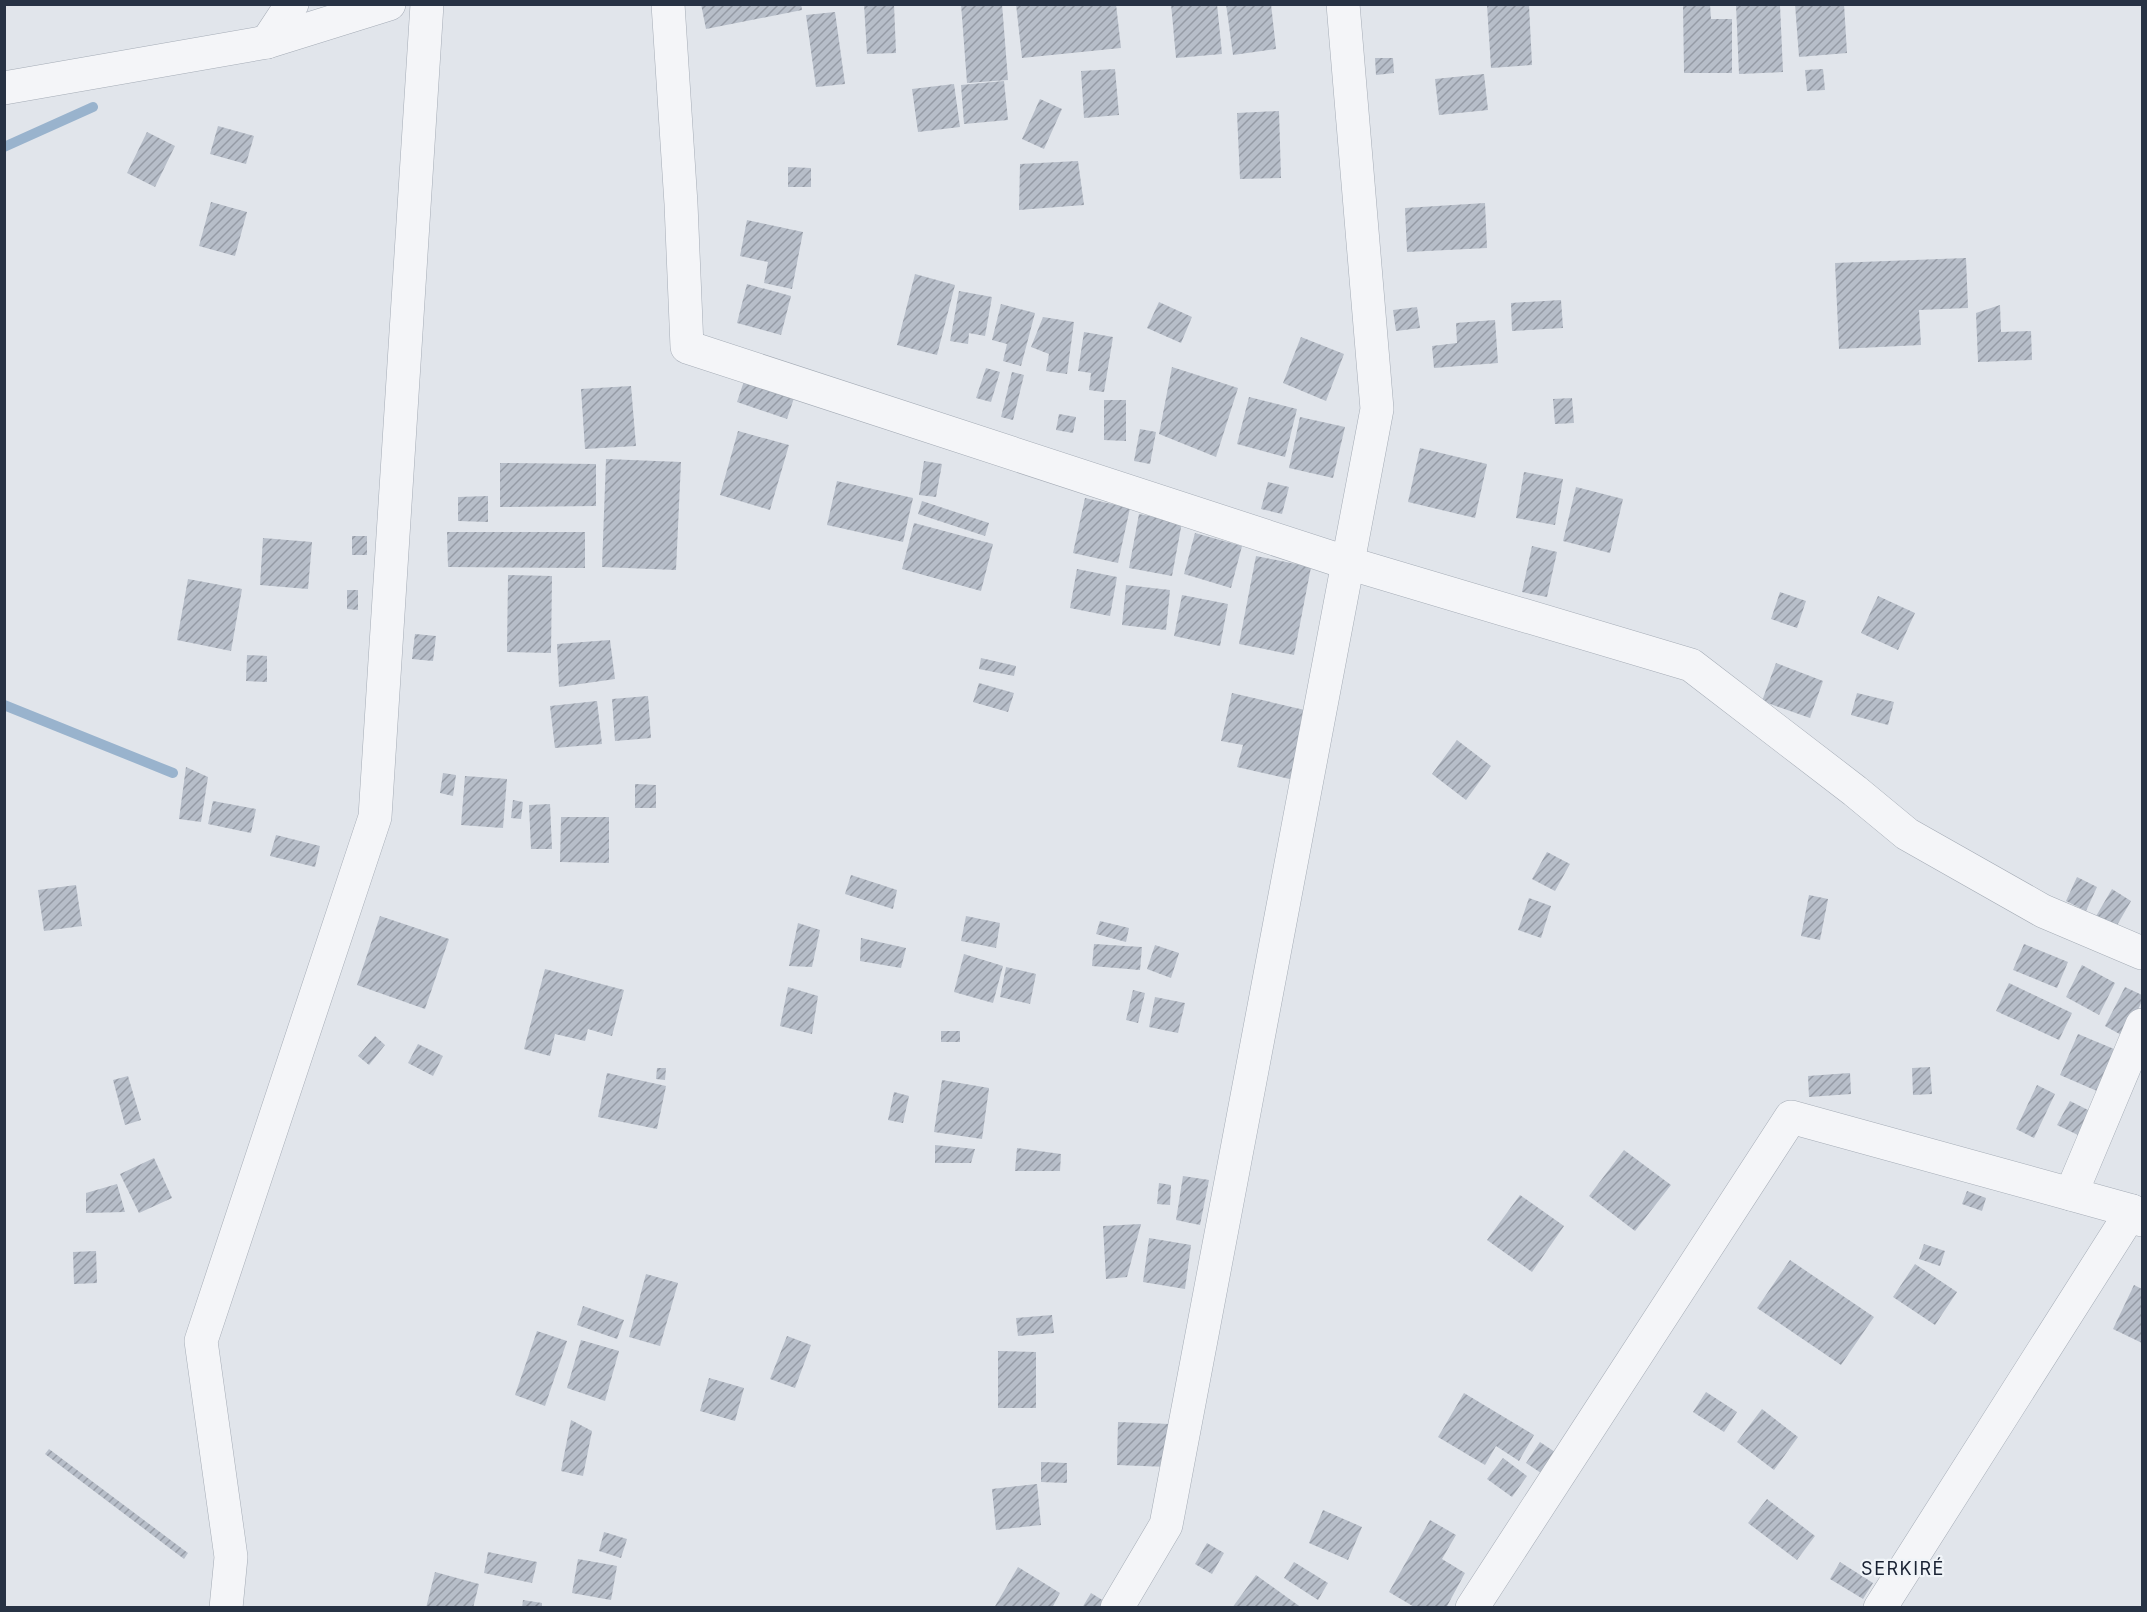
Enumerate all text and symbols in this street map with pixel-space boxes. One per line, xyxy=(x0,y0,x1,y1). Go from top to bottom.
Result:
district label: SERKIRÉ xyxy=(1861,1557,1945,1579)

